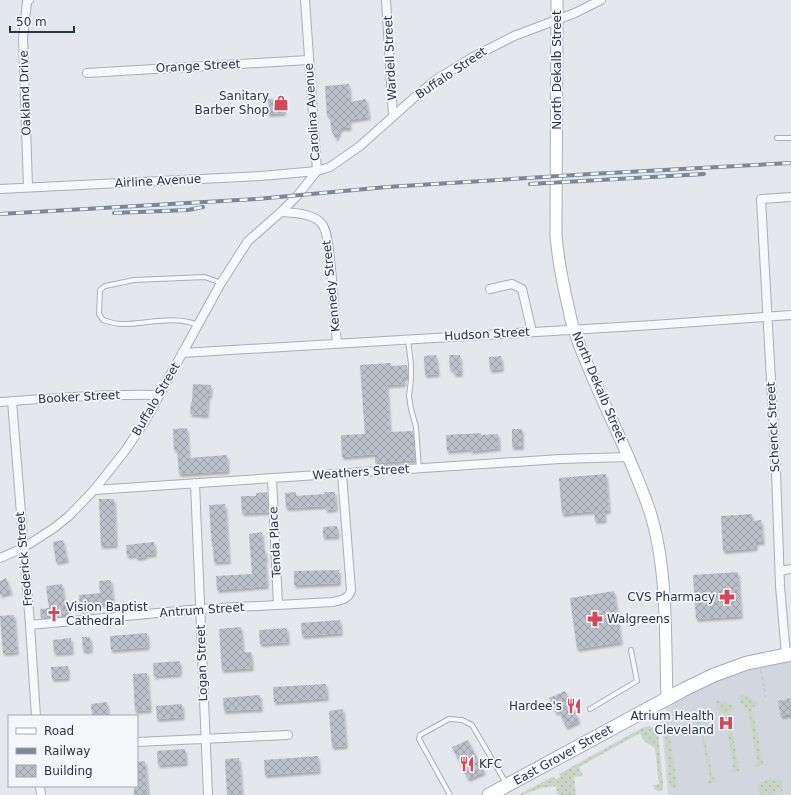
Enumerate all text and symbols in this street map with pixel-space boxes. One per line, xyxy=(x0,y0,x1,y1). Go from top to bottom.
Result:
scale bar xyxy=(10,8,74,34)
street label: North Dekalb Street xyxy=(550,10,564,130)
text: 50 m xyxy=(16,15,47,29)
street label: Wardell Street xyxy=(381,15,399,101)
street label: Buffalo Street xyxy=(413,44,489,102)
street label: Oakland Drive xyxy=(17,50,33,136)
street label: Orange Street xyxy=(155,57,241,75)
street label: Carolina Avenue xyxy=(302,63,322,161)
place label: Sanitary Barber Shop xyxy=(195,89,269,117)
shop icon: Sanitary Barber Shop xyxy=(272,94,290,112)
street label: Airline Avenue xyxy=(114,172,202,190)
street label: Kennedy Street xyxy=(319,239,343,333)
street label: Hudson Street xyxy=(444,325,530,343)
street label: North Dekalb Street xyxy=(569,329,629,445)
street label: Buffalo Street xyxy=(129,360,183,438)
street label: Schenck Street xyxy=(764,381,782,473)
street label: Booker Street xyxy=(38,388,121,406)
street label: Weathers Street xyxy=(312,462,410,482)
street label: Tenda Place xyxy=(266,506,284,579)
street label: Frederick Street xyxy=(13,511,35,607)
pharmacy icon: CVS Pharmacy xyxy=(718,588,736,606)
place label: CVS Pharmacy xyxy=(627,590,715,604)
place label: Vision Baptist Cathedral xyxy=(66,600,148,628)
street label: Antrum Street xyxy=(159,600,245,620)
church icon: Vision Baptist Cathedral xyxy=(45,605,63,623)
pharmacy icon: Walgreens xyxy=(586,610,604,628)
place label: Walgreens xyxy=(607,612,670,626)
street label: Logan Street xyxy=(194,624,210,702)
restaurant icon: Hardee's xyxy=(565,697,583,715)
place label: Hardee's xyxy=(509,699,562,713)
place label: Atrium Health Cleveland xyxy=(631,709,714,737)
hospital icon: Atrium Health Cleveland xyxy=(717,714,735,732)
legend xyxy=(8,715,138,787)
street label: East Grover Street xyxy=(511,722,615,788)
text: Road xyxy=(44,724,74,738)
text: Railway xyxy=(44,744,90,758)
restaurant icon: KFC xyxy=(458,755,476,773)
place label: KFC xyxy=(479,757,502,771)
text: Building xyxy=(44,764,93,778)

